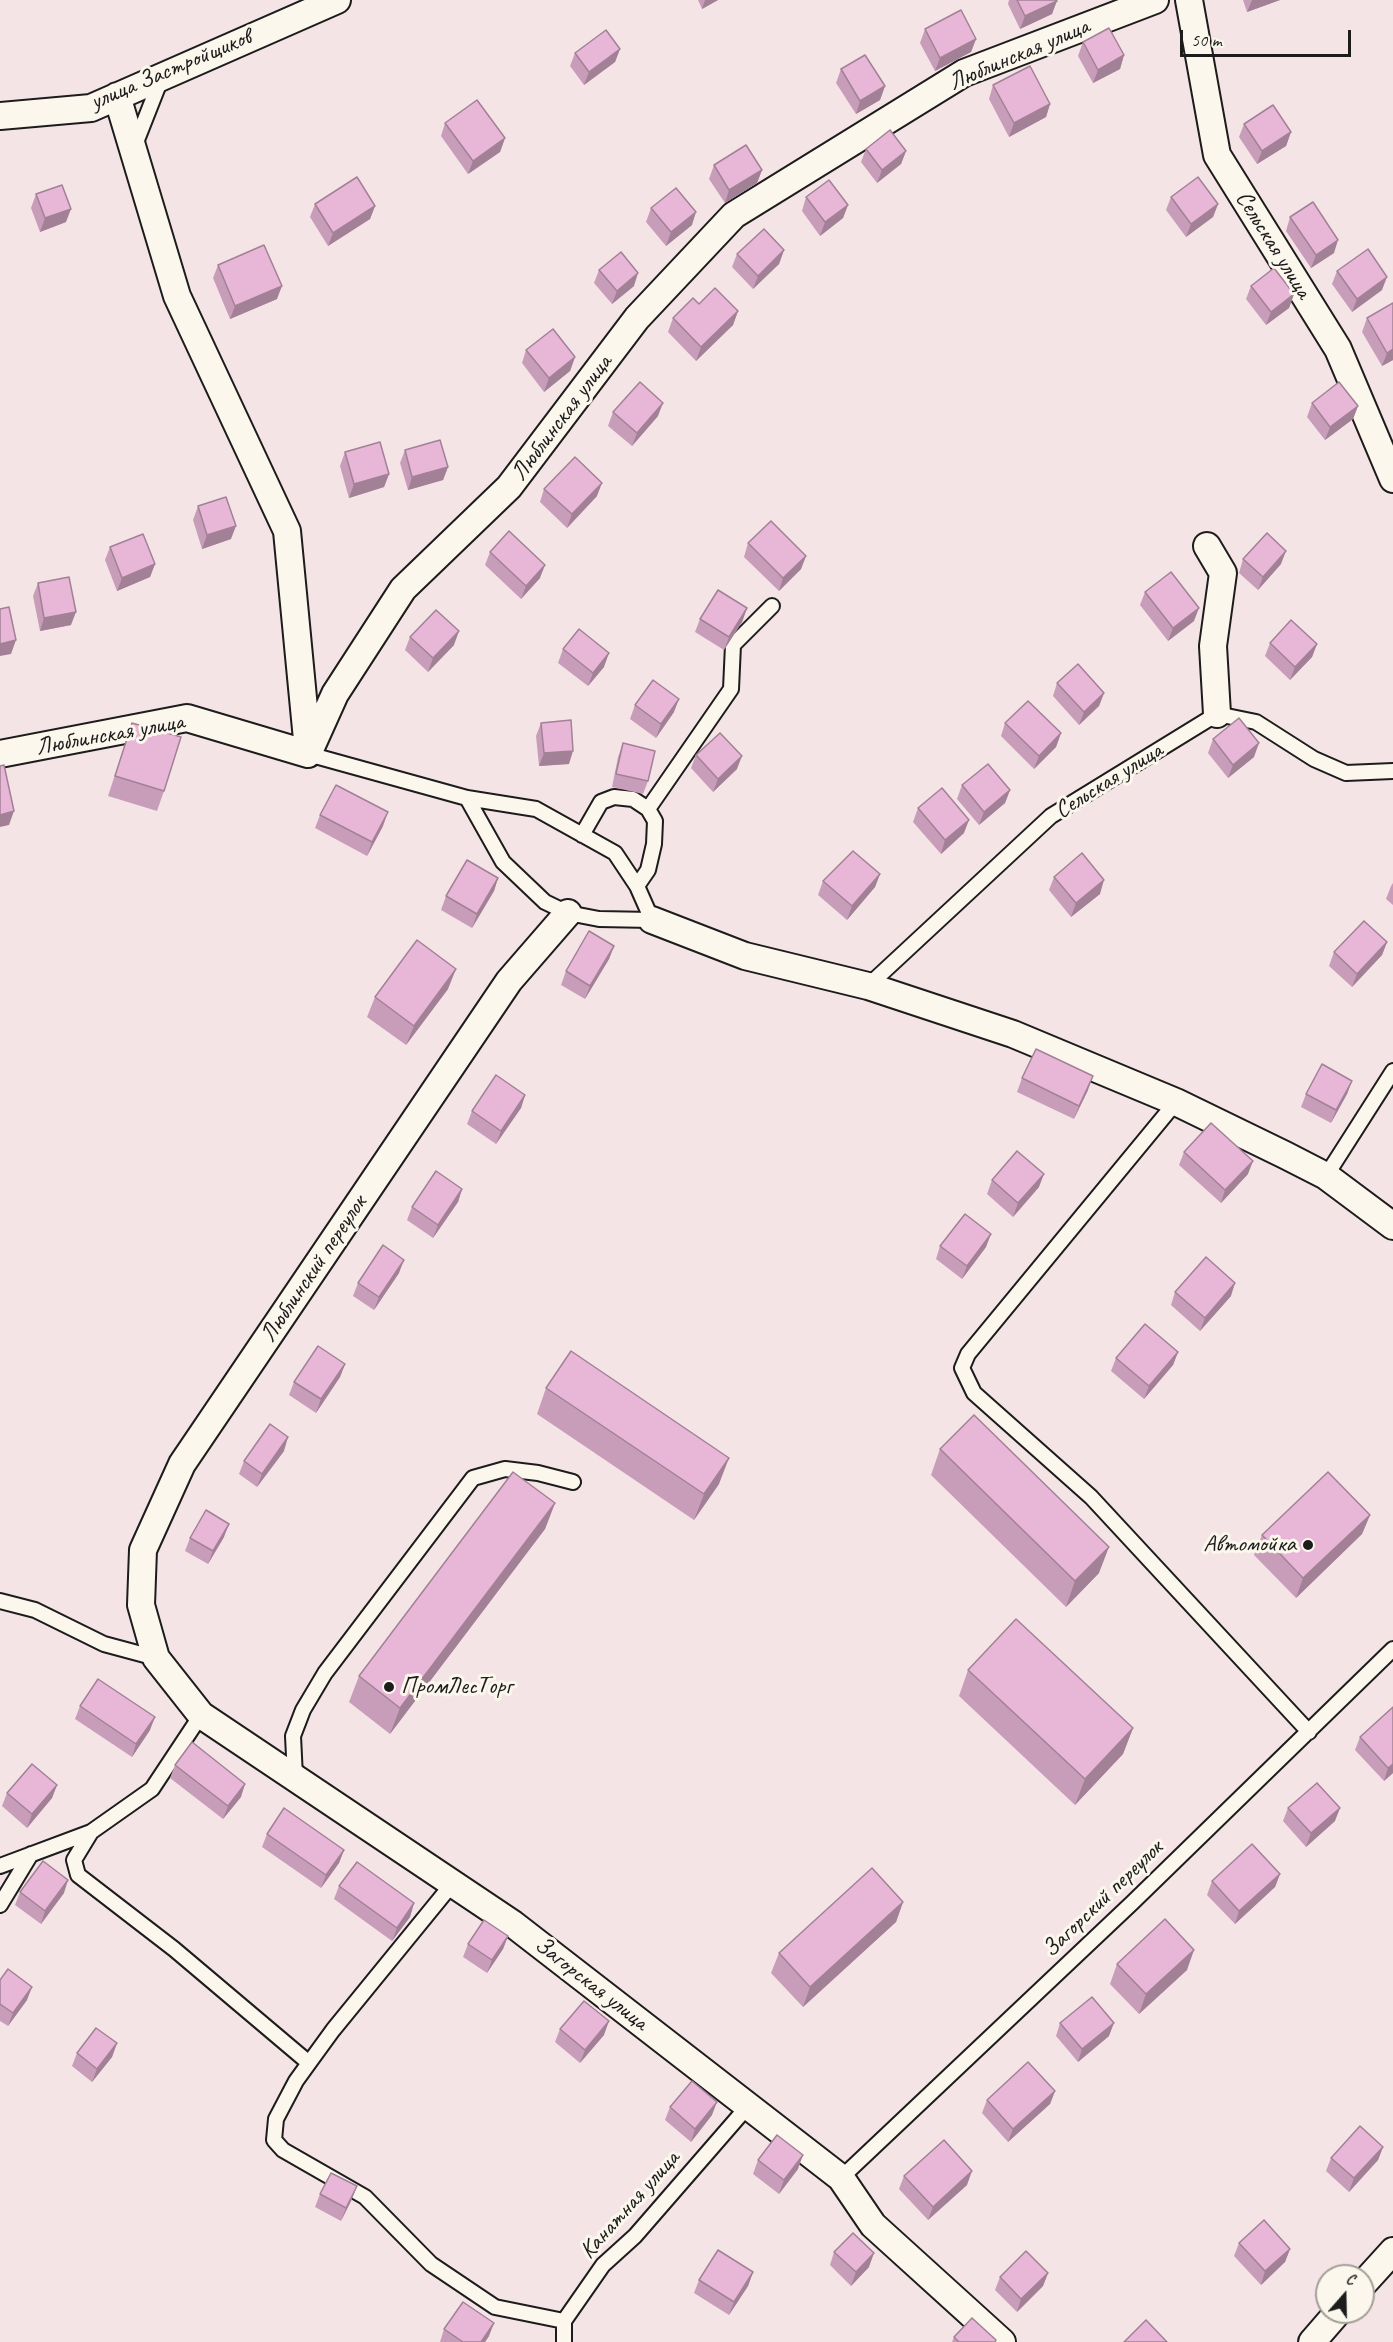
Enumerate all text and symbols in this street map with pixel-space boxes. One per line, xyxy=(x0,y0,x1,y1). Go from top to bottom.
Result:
street label: Люблинская улица xyxy=(944,12,1094,98)
scale bar xyxy=(1183,18,1354,56)
street label: улица Застройщиков xyxy=(86,23,256,117)
text: 50 m xyxy=(1191,29,1222,51)
street label: Сельская улица xyxy=(1229,186,1317,304)
street label: Люблинская улица xyxy=(505,349,619,487)
street label: Люблинская улица xyxy=(34,708,186,762)
street label: Сельская улица xyxy=(1050,737,1168,825)
street label: Люблинский переулок xyxy=(254,1190,374,1348)
place label: Автомойка xyxy=(1203,1531,1296,1559)
marker: Автомойка xyxy=(1301,1538,1315,1552)
place label: ПромЛесТорг xyxy=(401,1673,512,1701)
marker: ПромЛесТорг xyxy=(382,1680,396,1694)
street label: Загорский переулок xyxy=(1037,1834,1169,1964)
street label: Загорская улица xyxy=(529,1931,653,2037)
street label: Канатная улица xyxy=(574,2145,686,2265)
north arrow xyxy=(1315,2264,1375,2324)
text: С xyxy=(1343,2268,1358,2290)

